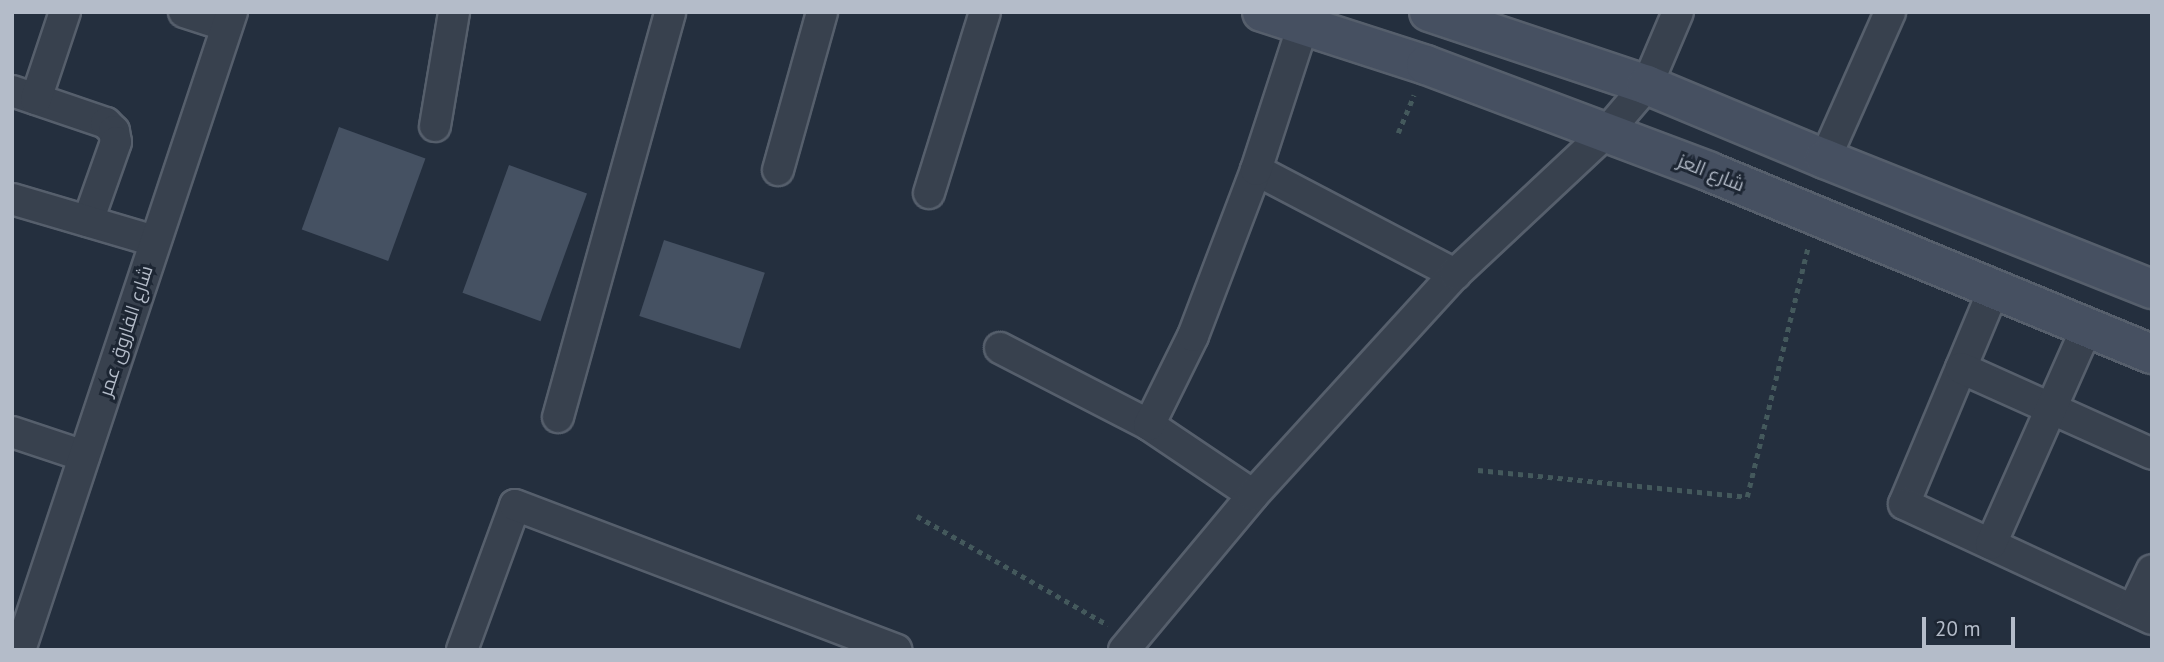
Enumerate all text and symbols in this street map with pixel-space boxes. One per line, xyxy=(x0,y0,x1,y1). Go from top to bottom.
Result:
street label: شارع العز xyxy=(1674,149,1748,197)
street label: شارع الفاروق عمر xyxy=(94,263,158,399)
scale bar xyxy=(1926,602,2019,646)
text: 20 m xyxy=(1935,615,1981,642)

